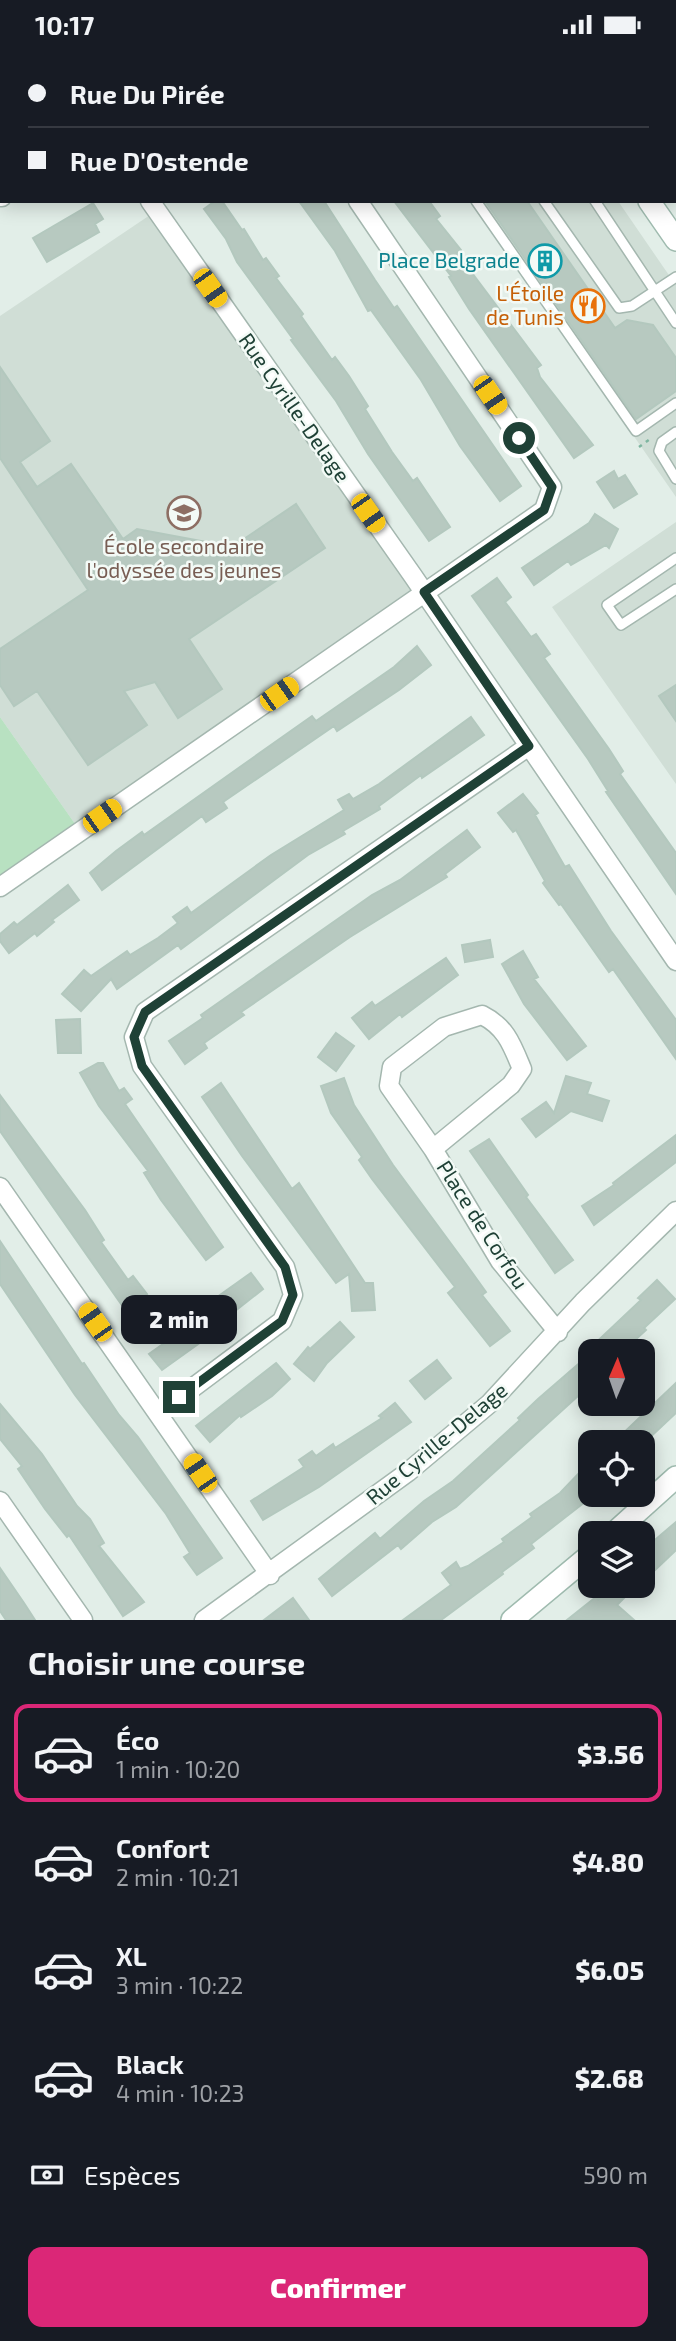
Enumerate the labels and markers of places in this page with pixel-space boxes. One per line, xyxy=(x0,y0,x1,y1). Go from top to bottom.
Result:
building icon: Place Belgrade xyxy=(526,242,564,280)
place label: Place Belgrade xyxy=(378,247,520,272)
place label: L'Étoile de Tunis xyxy=(486,280,564,329)
restaurant icon: L'Étoile de Tunis xyxy=(569,287,607,325)
school or university icon: École secondaire l'odyssée des jeunes xyxy=(165,494,203,532)
place label: École secondaire l'odyssée des jeunes xyxy=(87,533,281,583)

